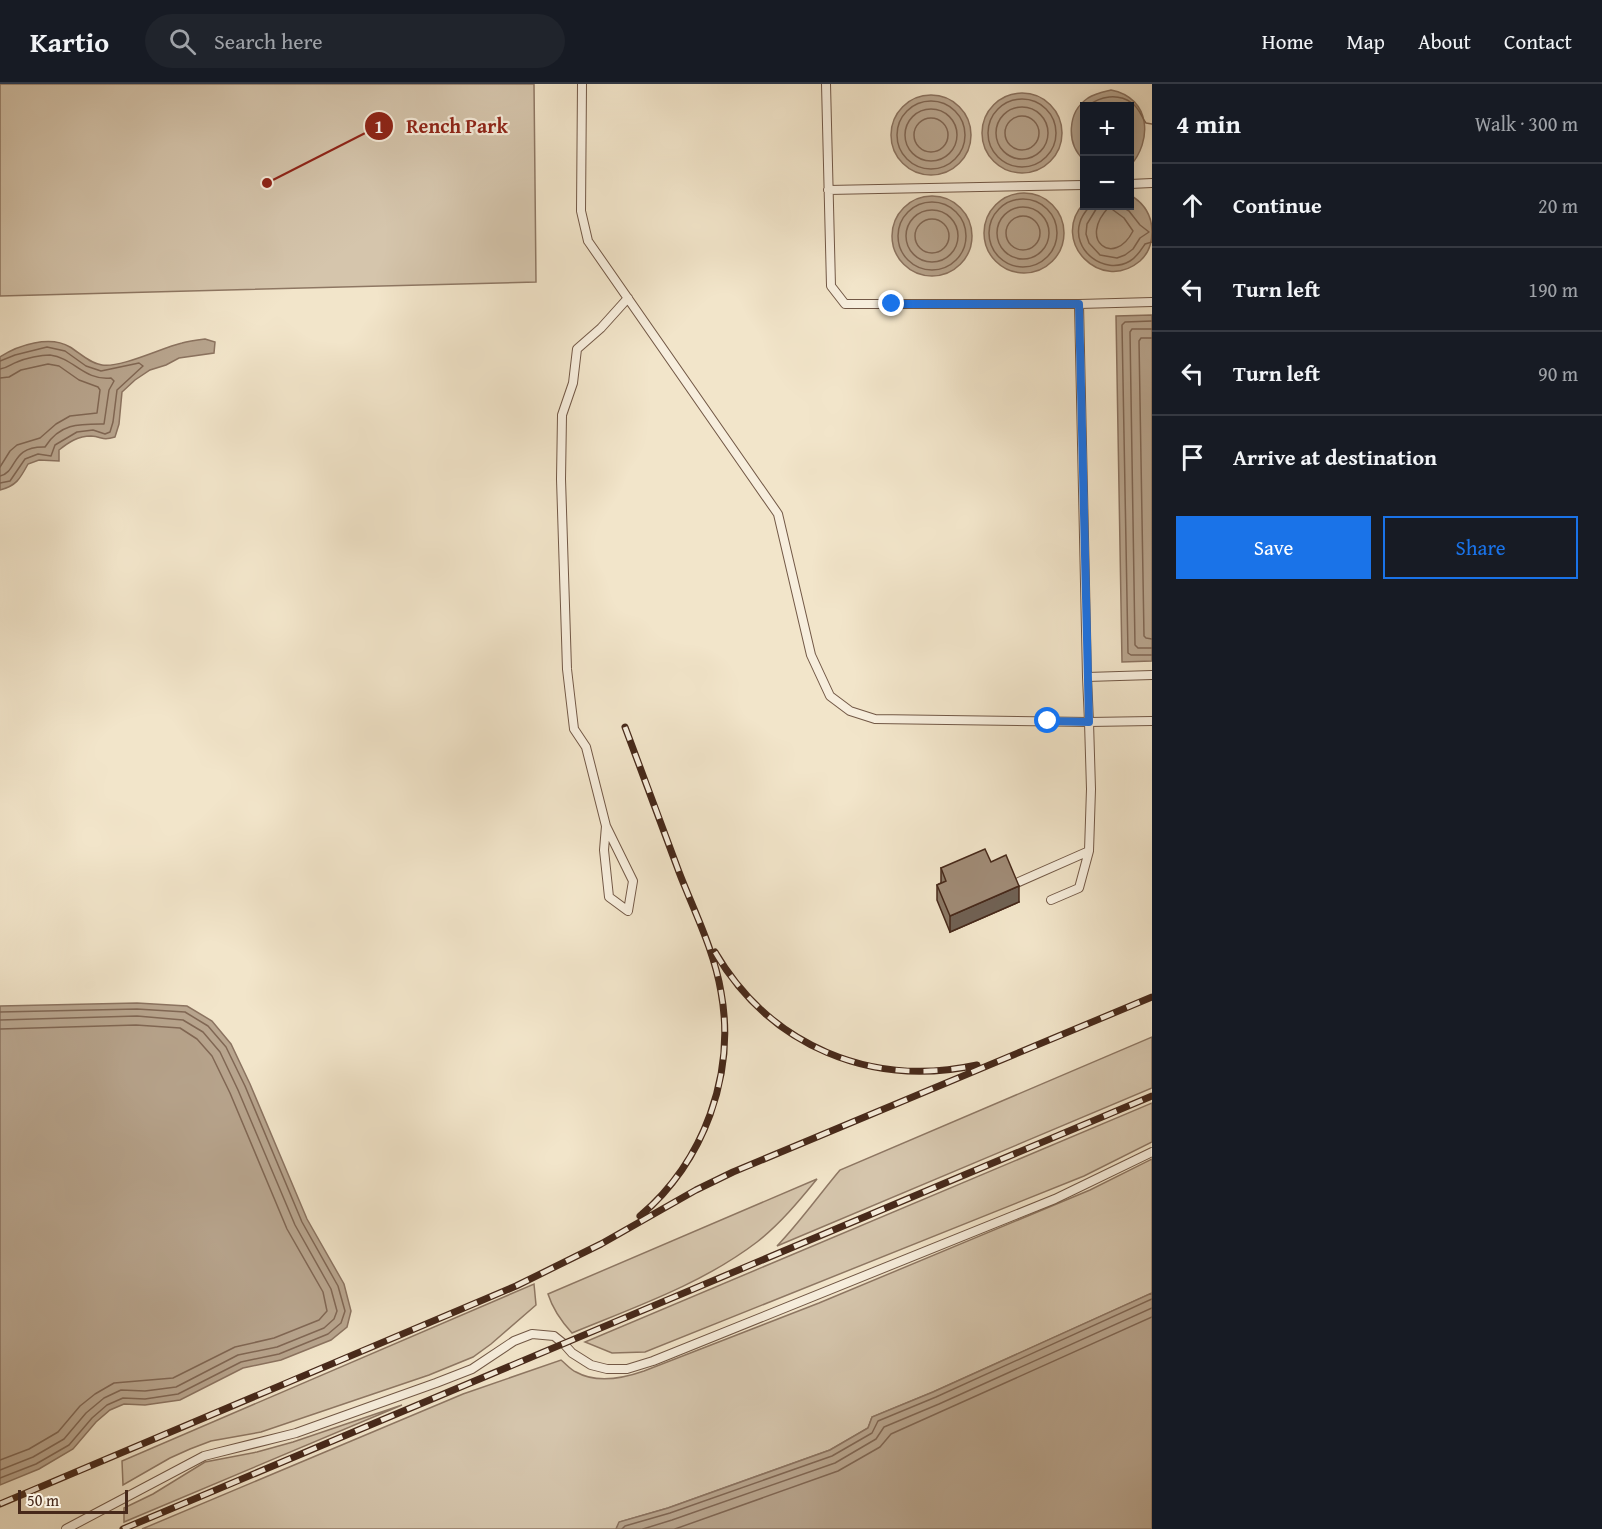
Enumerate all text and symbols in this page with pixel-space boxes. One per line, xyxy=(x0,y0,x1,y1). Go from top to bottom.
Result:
search box xyxy=(145,14,565,68)
text: Kartio xyxy=(30,21,109,62)
icon: search xyxy=(166,25,199,58)
text: Search here xyxy=(214,25,323,57)
text: Home xyxy=(1262,26,1313,57)
text: Map xyxy=(1346,26,1385,57)
text: About xyxy=(1418,26,1471,57)
text: Contact xyxy=(1504,26,1572,57)
map controls xyxy=(1080,102,1134,210)
button: + xyxy=(1080,102,1134,156)
text: 4 min xyxy=(1176,104,1241,143)
callout: Rench Park xyxy=(364,107,520,145)
text: Walk · 300 m xyxy=(1475,109,1578,138)
text: Rench Park xyxy=(406,111,508,140)
text: 1 xyxy=(374,113,384,140)
button: − xyxy=(1080,156,1134,210)
icon: ahead xyxy=(1176,189,1209,222)
text: Continue xyxy=(1233,189,1322,221)
text: 20 m xyxy=(1538,191,1578,220)
icon: left xyxy=(1176,273,1209,306)
text: Turn left xyxy=(1233,273,1320,305)
text: 190 m xyxy=(1528,275,1578,304)
route end xyxy=(878,290,904,316)
icon: left xyxy=(1176,357,1209,390)
text: Turn left xyxy=(1233,357,1320,389)
text: 90 m xyxy=(1538,359,1578,388)
icon: arrive xyxy=(1176,441,1209,474)
text: Arrive at destination xyxy=(1233,441,1437,473)
button: Save xyxy=(1176,516,1371,579)
button: Share xyxy=(1383,516,1578,579)
route start xyxy=(1034,707,1060,733)
scale bar xyxy=(18,1487,128,1514)
text: 50 m xyxy=(27,1488,59,1512)

